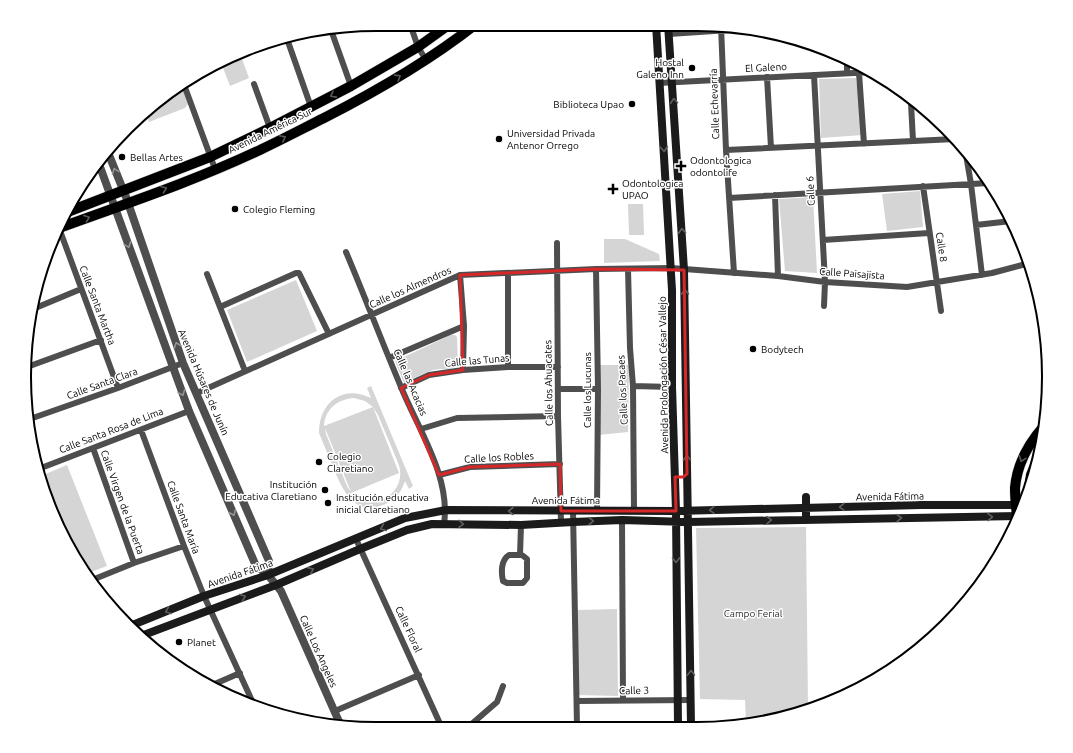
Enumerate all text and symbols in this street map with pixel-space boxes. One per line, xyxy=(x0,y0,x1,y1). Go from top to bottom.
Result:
place label: Hostal Galeno Inn xyxy=(636,57,684,80)
street label: El Galeno xyxy=(745,61,787,74)
marker: Hostal Galeno Inn xyxy=(687,63,697,73)
street label: Calle Echevarría xyxy=(708,68,721,140)
one-way arrow xyxy=(394,74,401,82)
one-way arrow xyxy=(330,90,337,98)
one-way arrow xyxy=(669,98,678,104)
place label: Biblioteca Upao xyxy=(553,99,624,110)
marker: Biblioteca Upao xyxy=(627,99,637,109)
street label: Avenida América Sur xyxy=(227,105,314,156)
place label: Universidad Privada Antenor Orrego xyxy=(507,128,595,151)
marker: Universidad Privada Antenor Orrego xyxy=(494,134,504,144)
one-way arrow xyxy=(279,135,287,143)
one-way arrow xyxy=(659,146,668,152)
marker: Bellas Artes xyxy=(117,152,127,162)
place label: Bellas Artes xyxy=(130,152,183,163)
place label: Odontologica odontolife xyxy=(690,155,751,178)
marker: Odontologica odontolife xyxy=(675,160,687,172)
one-way arrow xyxy=(112,168,120,175)
street label: Calle 6 xyxy=(804,175,817,206)
place label: Odontologica UPAO xyxy=(622,178,683,201)
marker: Odontologica UPAO xyxy=(607,183,619,195)
one-way arrow xyxy=(160,186,167,194)
marker: Colegio Fleming xyxy=(230,204,240,214)
place label: Colegio Fleming xyxy=(243,204,315,215)
one-way arrow xyxy=(84,214,91,222)
one-way arrow xyxy=(677,228,686,234)
street label: Calle 8 xyxy=(934,231,949,263)
one-way arrow xyxy=(123,241,132,248)
street label: Calle Santa Martha xyxy=(77,264,118,346)
street label: Calle los Almendros xyxy=(368,264,453,310)
street label: Calle Paisajista xyxy=(819,266,885,281)
one-way arrow xyxy=(681,289,689,295)
street label: Avenida Prolongación César Vallejo xyxy=(657,296,670,454)
street label: Avenida Húsares de Junín xyxy=(176,327,231,437)
street label: Calle los Ahuacates xyxy=(542,340,555,426)
one-way arrow xyxy=(173,341,182,348)
marker: Bodytech xyxy=(748,344,758,354)
place label: Bodytech xyxy=(761,344,804,355)
street label: Calle las Acacias xyxy=(391,347,430,417)
street label: Calle las Tunas xyxy=(444,352,510,369)
street label: Calle los Lucunas xyxy=(582,352,593,428)
street label: Calle los Pacaes xyxy=(615,355,630,425)
street label: Calle Santa Clara xyxy=(65,366,139,401)
one-way arrow xyxy=(177,390,185,397)
street label: Calle Santa Rosa de Lima xyxy=(58,406,165,455)
street label: Calle Virgen de la Puerta xyxy=(99,448,147,556)
street label: Calle los Robles xyxy=(464,450,534,465)
place label: Colegio Claretiano xyxy=(327,451,373,474)
one-way arrow xyxy=(683,455,691,461)
one-way arrow xyxy=(1019,455,1027,462)
marker: Colegio Claretiano xyxy=(314,457,324,467)
street label: Calle Santa María xyxy=(165,479,202,555)
place label: Institución Educativa Claretiano xyxy=(225,479,317,502)
marker: Institución Educativa Claretiano xyxy=(320,485,330,495)
street label: Avenida Fátima xyxy=(856,490,924,503)
place label: Institución educativa inicial Claretiano xyxy=(336,492,429,515)
street label: Avenida Fátima xyxy=(532,495,600,506)
marker: Institución educativa inicial Claretiano xyxy=(323,498,333,508)
one-way arrow xyxy=(839,503,845,511)
one-way arrow xyxy=(709,506,715,514)
one-way arrow xyxy=(508,507,514,515)
one-way arrow xyxy=(228,508,236,516)
one-way arrow xyxy=(987,513,993,521)
one-way arrow xyxy=(896,514,902,522)
one-way arrow xyxy=(766,516,772,524)
one-way arrow xyxy=(588,517,594,525)
one-way arrow xyxy=(458,520,464,528)
one-way arrow xyxy=(380,523,388,531)
street label: Avenida Fátima xyxy=(206,557,274,590)
one-way arrow xyxy=(672,557,680,563)
one-way arrow xyxy=(307,567,315,575)
one-way arrow xyxy=(240,594,247,602)
street label: Calle Floral xyxy=(393,604,424,654)
one-way arrow xyxy=(164,606,172,614)
park label: Campo Ferial xyxy=(724,608,783,619)
street label: Calle Los Angeles xyxy=(298,613,339,689)
marker: Planet xyxy=(174,637,184,647)
place label: Planet xyxy=(187,637,216,648)
one-way arrow xyxy=(686,670,695,676)
street label: Calle 3 xyxy=(619,685,649,696)

